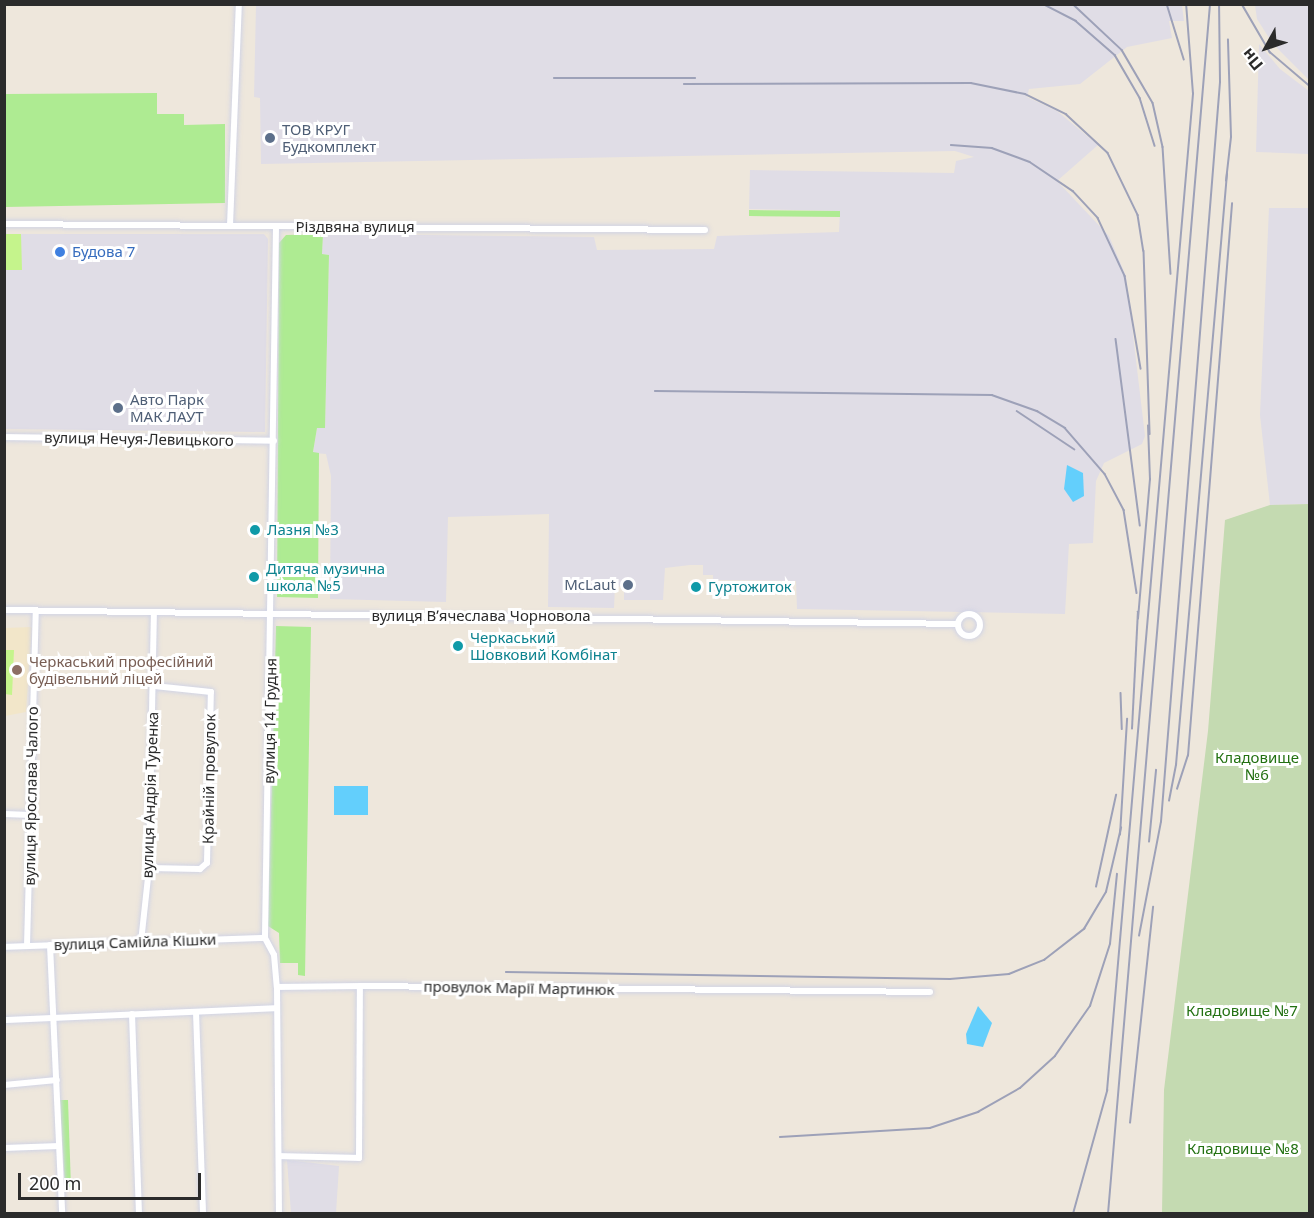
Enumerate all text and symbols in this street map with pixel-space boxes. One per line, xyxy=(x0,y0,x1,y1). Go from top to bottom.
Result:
north arrow xyxy=(1236,18,1296,78)
text: Пн xyxy=(1236,44,1268,75)
place label: ТОВ КРУГ Будкомплект xyxy=(282,120,376,155)
marker: ТОВ КРУГ Будкомплект xyxy=(263,131,277,145)
street label: Різдвяна вулиця xyxy=(295,218,415,236)
place label: Будова 7 xyxy=(72,243,135,261)
marker: Будова 7 xyxy=(53,245,67,259)
place label: Авто Парк МАК ЛАУТ xyxy=(130,390,204,425)
marker: Авто Парк МАК ЛАУТ xyxy=(111,401,125,415)
street label: вулиця Нечуя-Левицького xyxy=(44,428,234,450)
place label: Лазня №3 xyxy=(267,521,339,539)
marker: Лазня №3 xyxy=(248,523,262,537)
place label: Дитяча музична школа №5 xyxy=(266,559,385,594)
marker: Дитяча музична школа №5 xyxy=(247,570,261,584)
place label: McLaut xyxy=(564,576,616,594)
marker: McLaut xyxy=(621,578,635,592)
place label: Гуртожиток xyxy=(708,578,792,596)
marker: Гуртожиток xyxy=(689,580,703,594)
street label: вулиця Вʼячеслава Чорновола xyxy=(371,607,591,625)
place label: Черкаський Шовковий Комбінат xyxy=(470,628,617,663)
marker: Черкаський Шовковий Комбінат xyxy=(451,639,465,653)
place label: Черкаський професійний будівельний ліцей xyxy=(29,652,213,687)
street label: вулиця 14 Грудня xyxy=(260,658,280,784)
marker: Черкаський професійний будівельний ліцей xyxy=(10,663,24,677)
street label: вулиця Ярослава Чалого xyxy=(20,706,42,886)
street label: вулиця Андрія Туренка xyxy=(138,711,162,879)
street label: Крайній провулок xyxy=(199,714,219,844)
park label: Кладовище №6 xyxy=(1215,748,1299,783)
street label: вулиця Самійла Кішки xyxy=(53,930,217,954)
street label: провулок Марії Мартинюк xyxy=(423,977,615,999)
park label: Кладовище №7 xyxy=(1186,1002,1298,1020)
park label: Кладовище №8 xyxy=(1187,1140,1299,1158)
scale bar xyxy=(21,1161,204,1199)
text: 200 m xyxy=(29,1171,81,1195)

